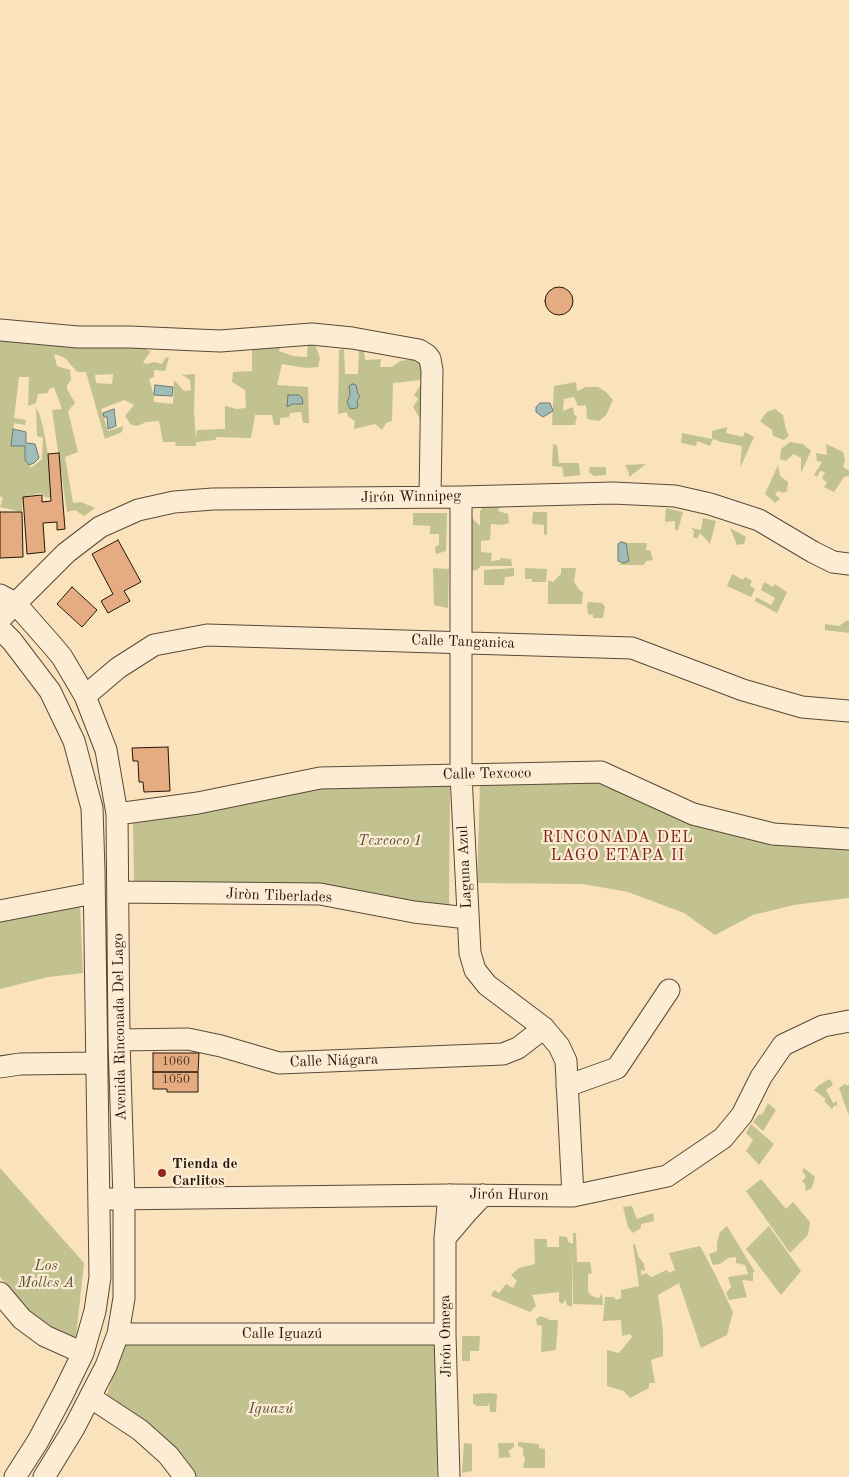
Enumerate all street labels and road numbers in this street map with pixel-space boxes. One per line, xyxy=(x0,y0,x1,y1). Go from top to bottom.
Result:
street label: Jirón Winnipeg xyxy=(361,487,461,507)
street label: Calle Tanganica xyxy=(411,631,515,653)
street label: Calle Texcoco xyxy=(443,764,531,784)
street label: Laguna Azul xyxy=(454,825,476,909)
street label: Jiròn Tiberlades xyxy=(226,885,332,907)
street label: Avenida Rinconada Del Lago xyxy=(109,933,131,1121)
street label: Calle Niágara xyxy=(289,1050,379,1072)
street label: Jirón Huron xyxy=(469,1185,549,1205)
street label: Jirón Omega xyxy=(436,1294,456,1378)
street label: Calle Iguazú xyxy=(242,1325,322,1343)

